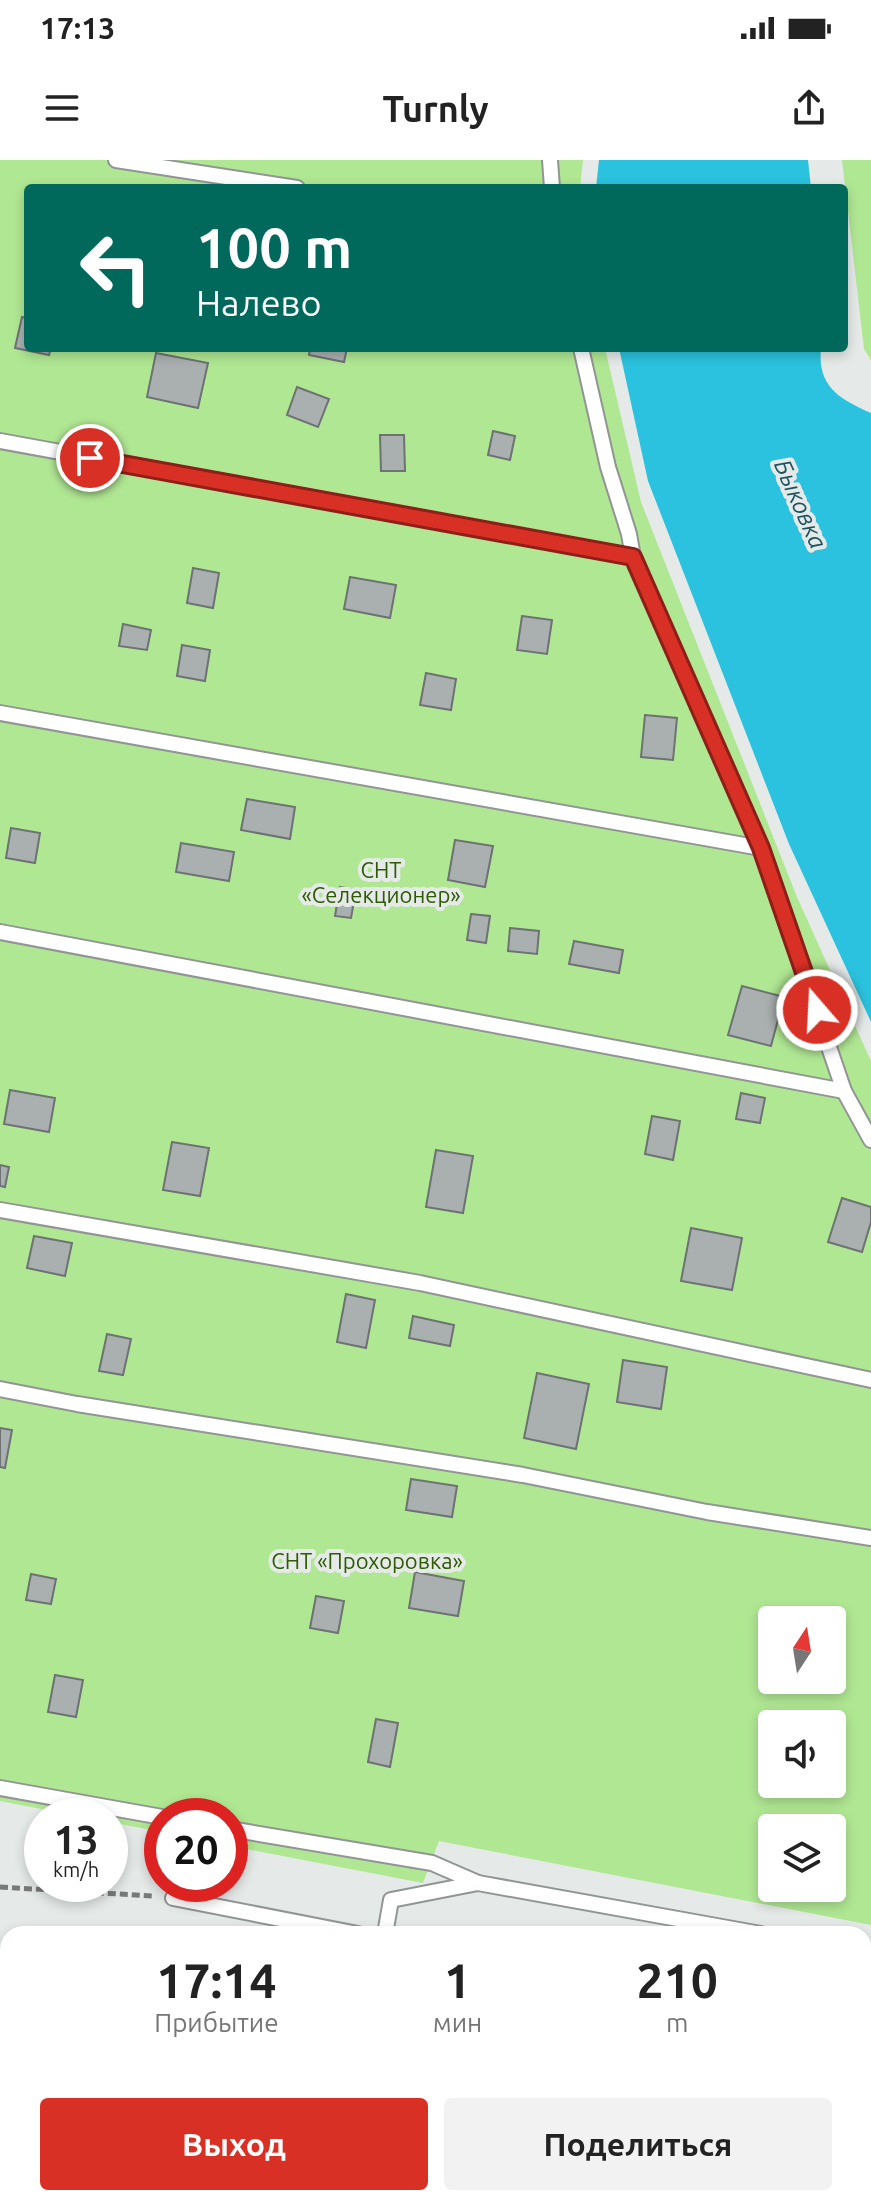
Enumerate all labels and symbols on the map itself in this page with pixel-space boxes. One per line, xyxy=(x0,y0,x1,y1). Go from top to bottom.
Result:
pin xyxy=(56,424,124,492)
water label: Быковка xyxy=(769,455,832,553)
park label: СНТ «Селекционер» xyxy=(301,857,461,907)
position arrow xyxy=(775,968,859,1052)
park label: СНТ «Прохоровка» xyxy=(271,1548,463,1573)
north arrow xyxy=(758,1606,846,1694)
speed limit sign: 20 xyxy=(144,1798,248,1902)

